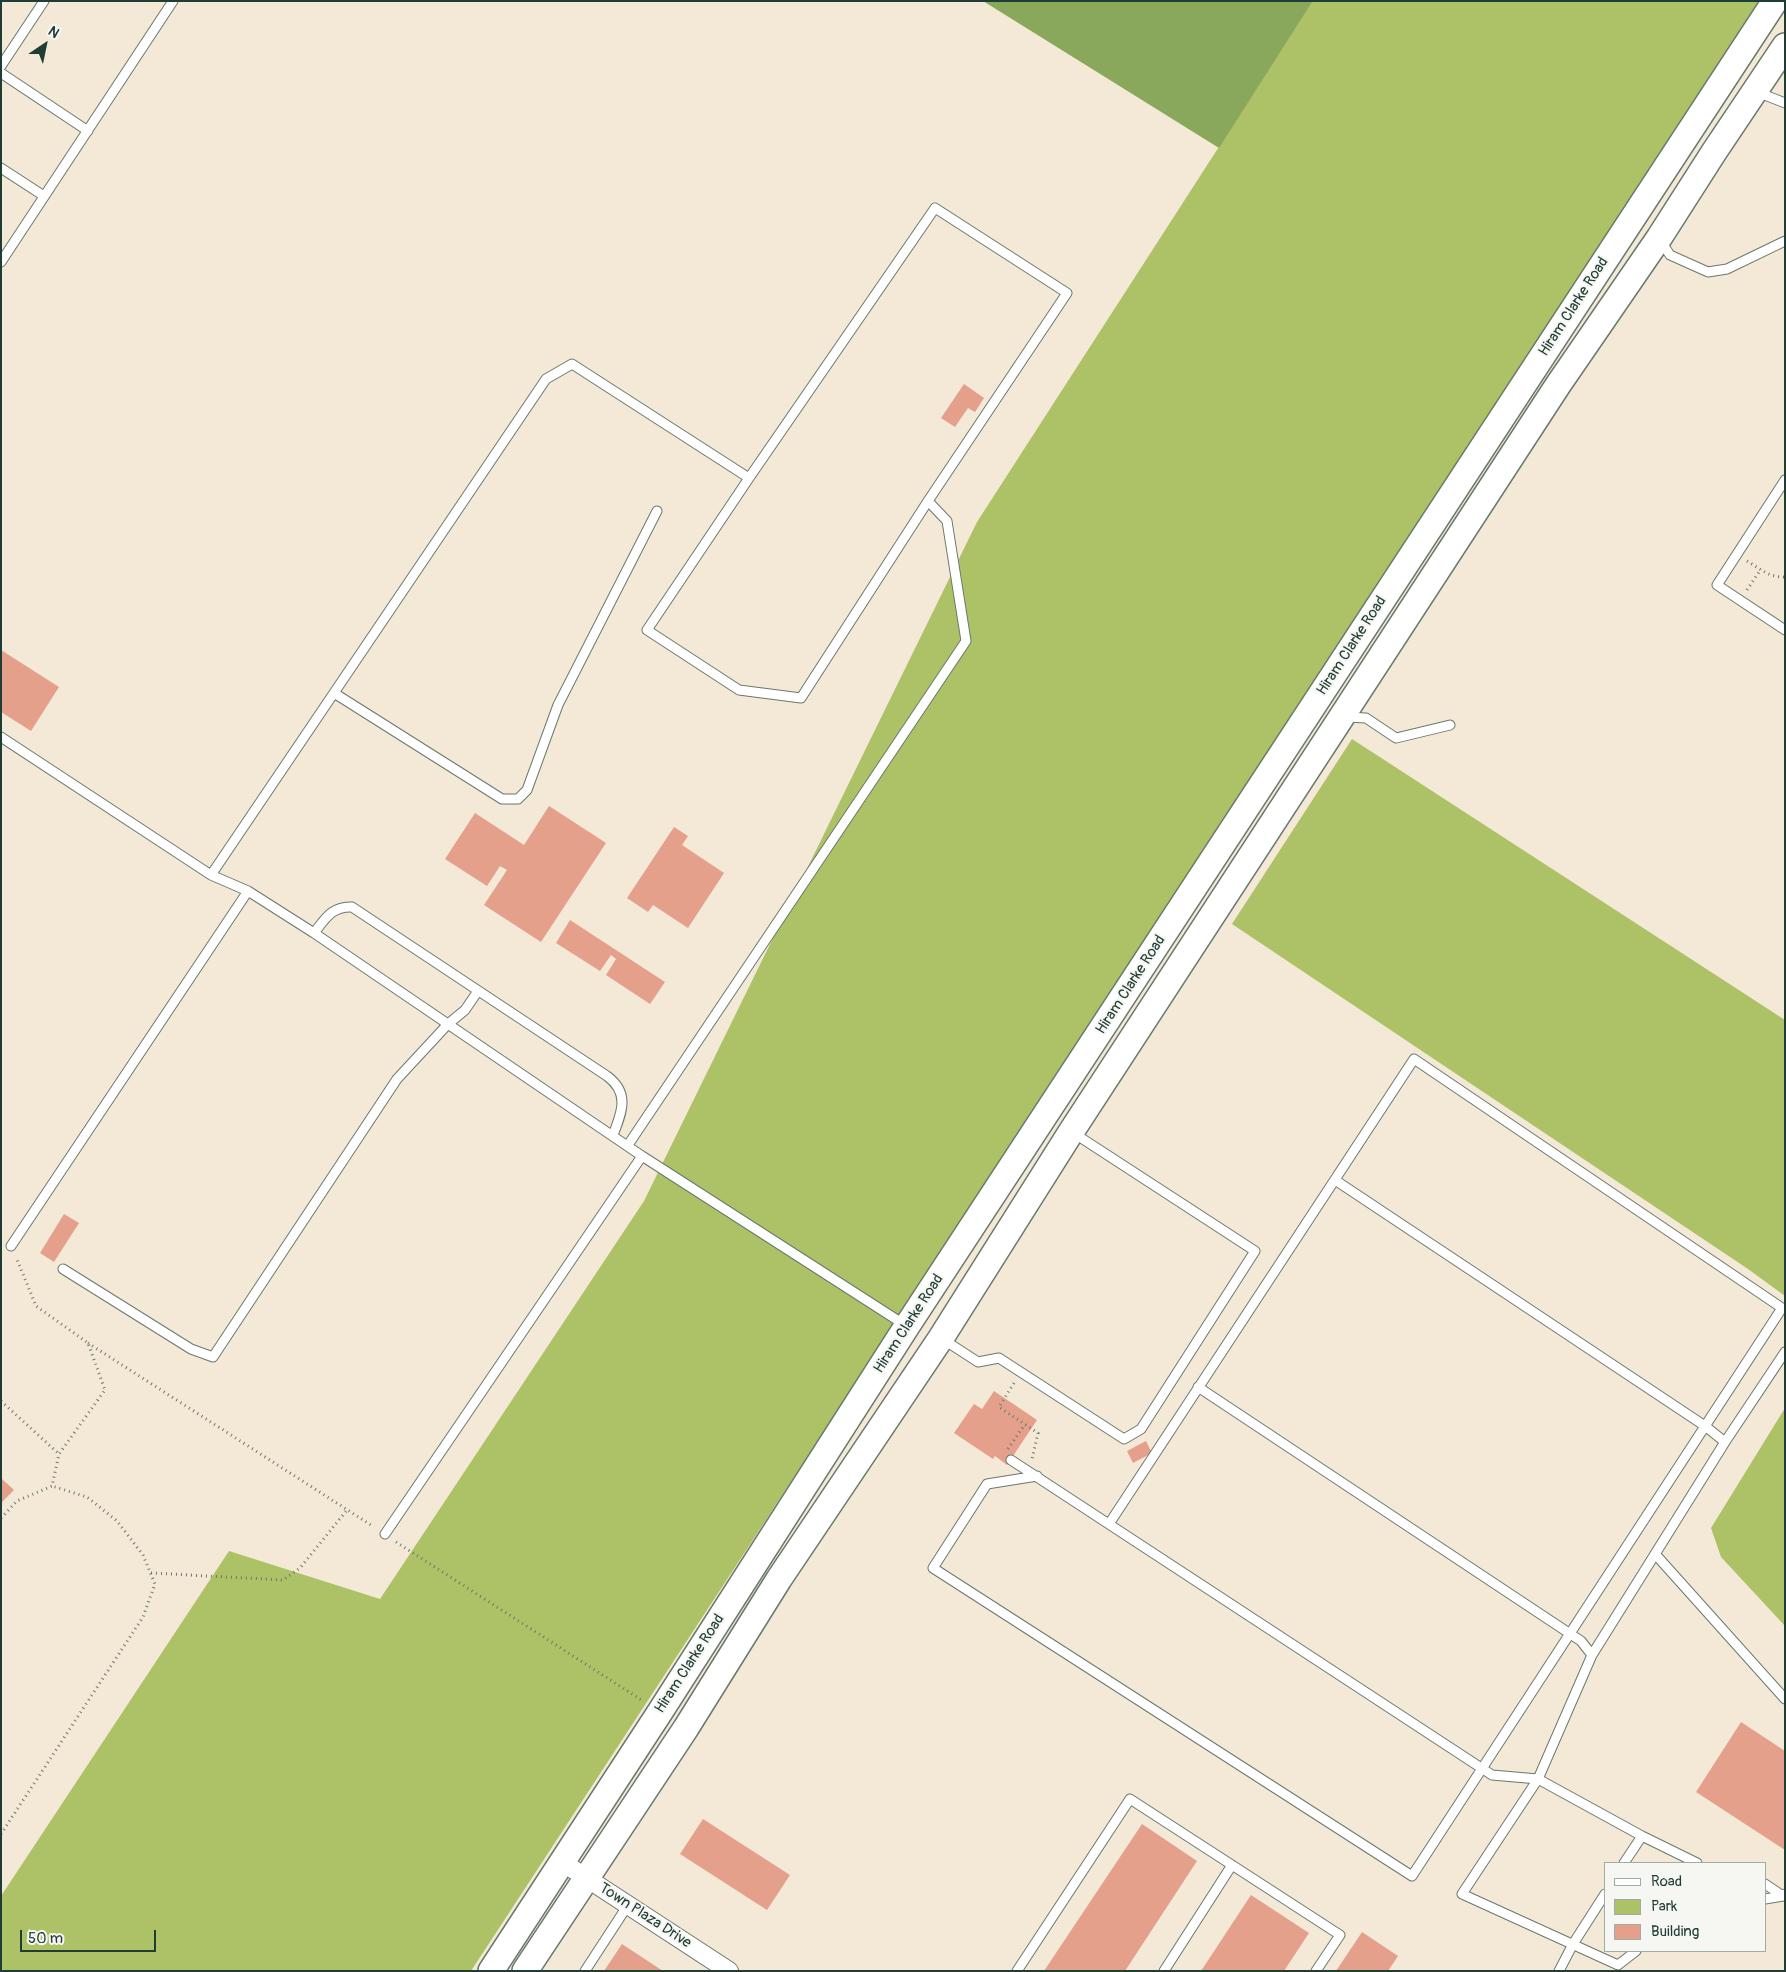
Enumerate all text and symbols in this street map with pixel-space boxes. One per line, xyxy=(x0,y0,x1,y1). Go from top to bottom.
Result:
north arrow xyxy=(20,20,70,70)
text: N xyxy=(45,22,62,42)
street label: Hiram Clarke Road xyxy=(1535,254,1613,360)
street label: Hiram Clarke Road xyxy=(1313,593,1391,699)
street label: Hiram Clarke Road xyxy=(1092,932,1170,1038)
street label: Hiram Clarke Road xyxy=(870,1271,948,1377)
street label: Hiram Clarke Road xyxy=(651,1611,729,1717)
legend xyxy=(1604,1862,1766,1952)
text: Road xyxy=(1651,1872,1682,1891)
street label: Town Plaza Drive xyxy=(596,1879,694,1953)
text: Park xyxy=(1651,1897,1677,1916)
scale bar xyxy=(22,1920,159,1952)
text: Building xyxy=(1651,1922,1699,1941)
text: 50 m xyxy=(28,1929,63,1948)

